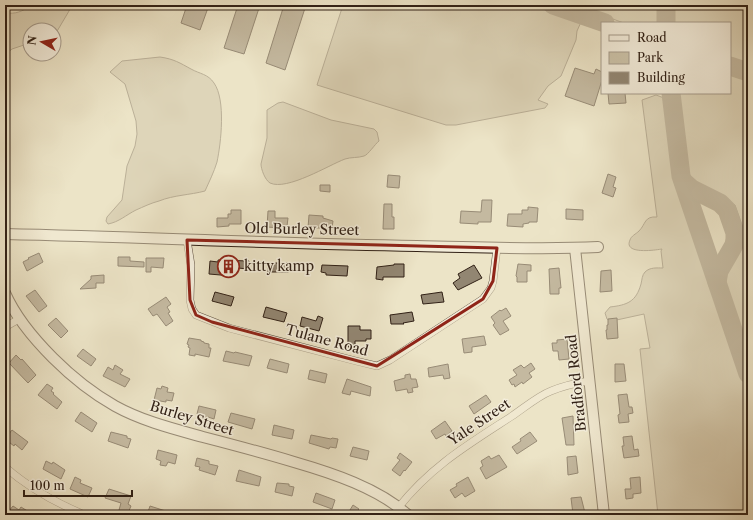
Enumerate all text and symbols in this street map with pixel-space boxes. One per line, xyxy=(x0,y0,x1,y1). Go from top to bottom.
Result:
north arrow xyxy=(22,22,62,62)
legend xyxy=(601,22,731,94)
text: Road xyxy=(637,30,667,45)
text: N xyxy=(24,34,40,46)
text: Park xyxy=(637,50,664,65)
text: Building xyxy=(637,70,685,85)
street label: Old Burley Street xyxy=(244,219,360,239)
building icon: kitty kamp xyxy=(216,253,242,279)
place label: kitty kamp xyxy=(244,257,314,275)
street label: Tulane Road xyxy=(284,320,371,360)
street label: Bradford Road xyxy=(562,333,590,432)
street label: Yale Street xyxy=(444,395,514,450)
street label: Burley Street xyxy=(148,397,236,439)
scale bar xyxy=(24,472,132,498)
text: 100 m xyxy=(30,478,65,493)

